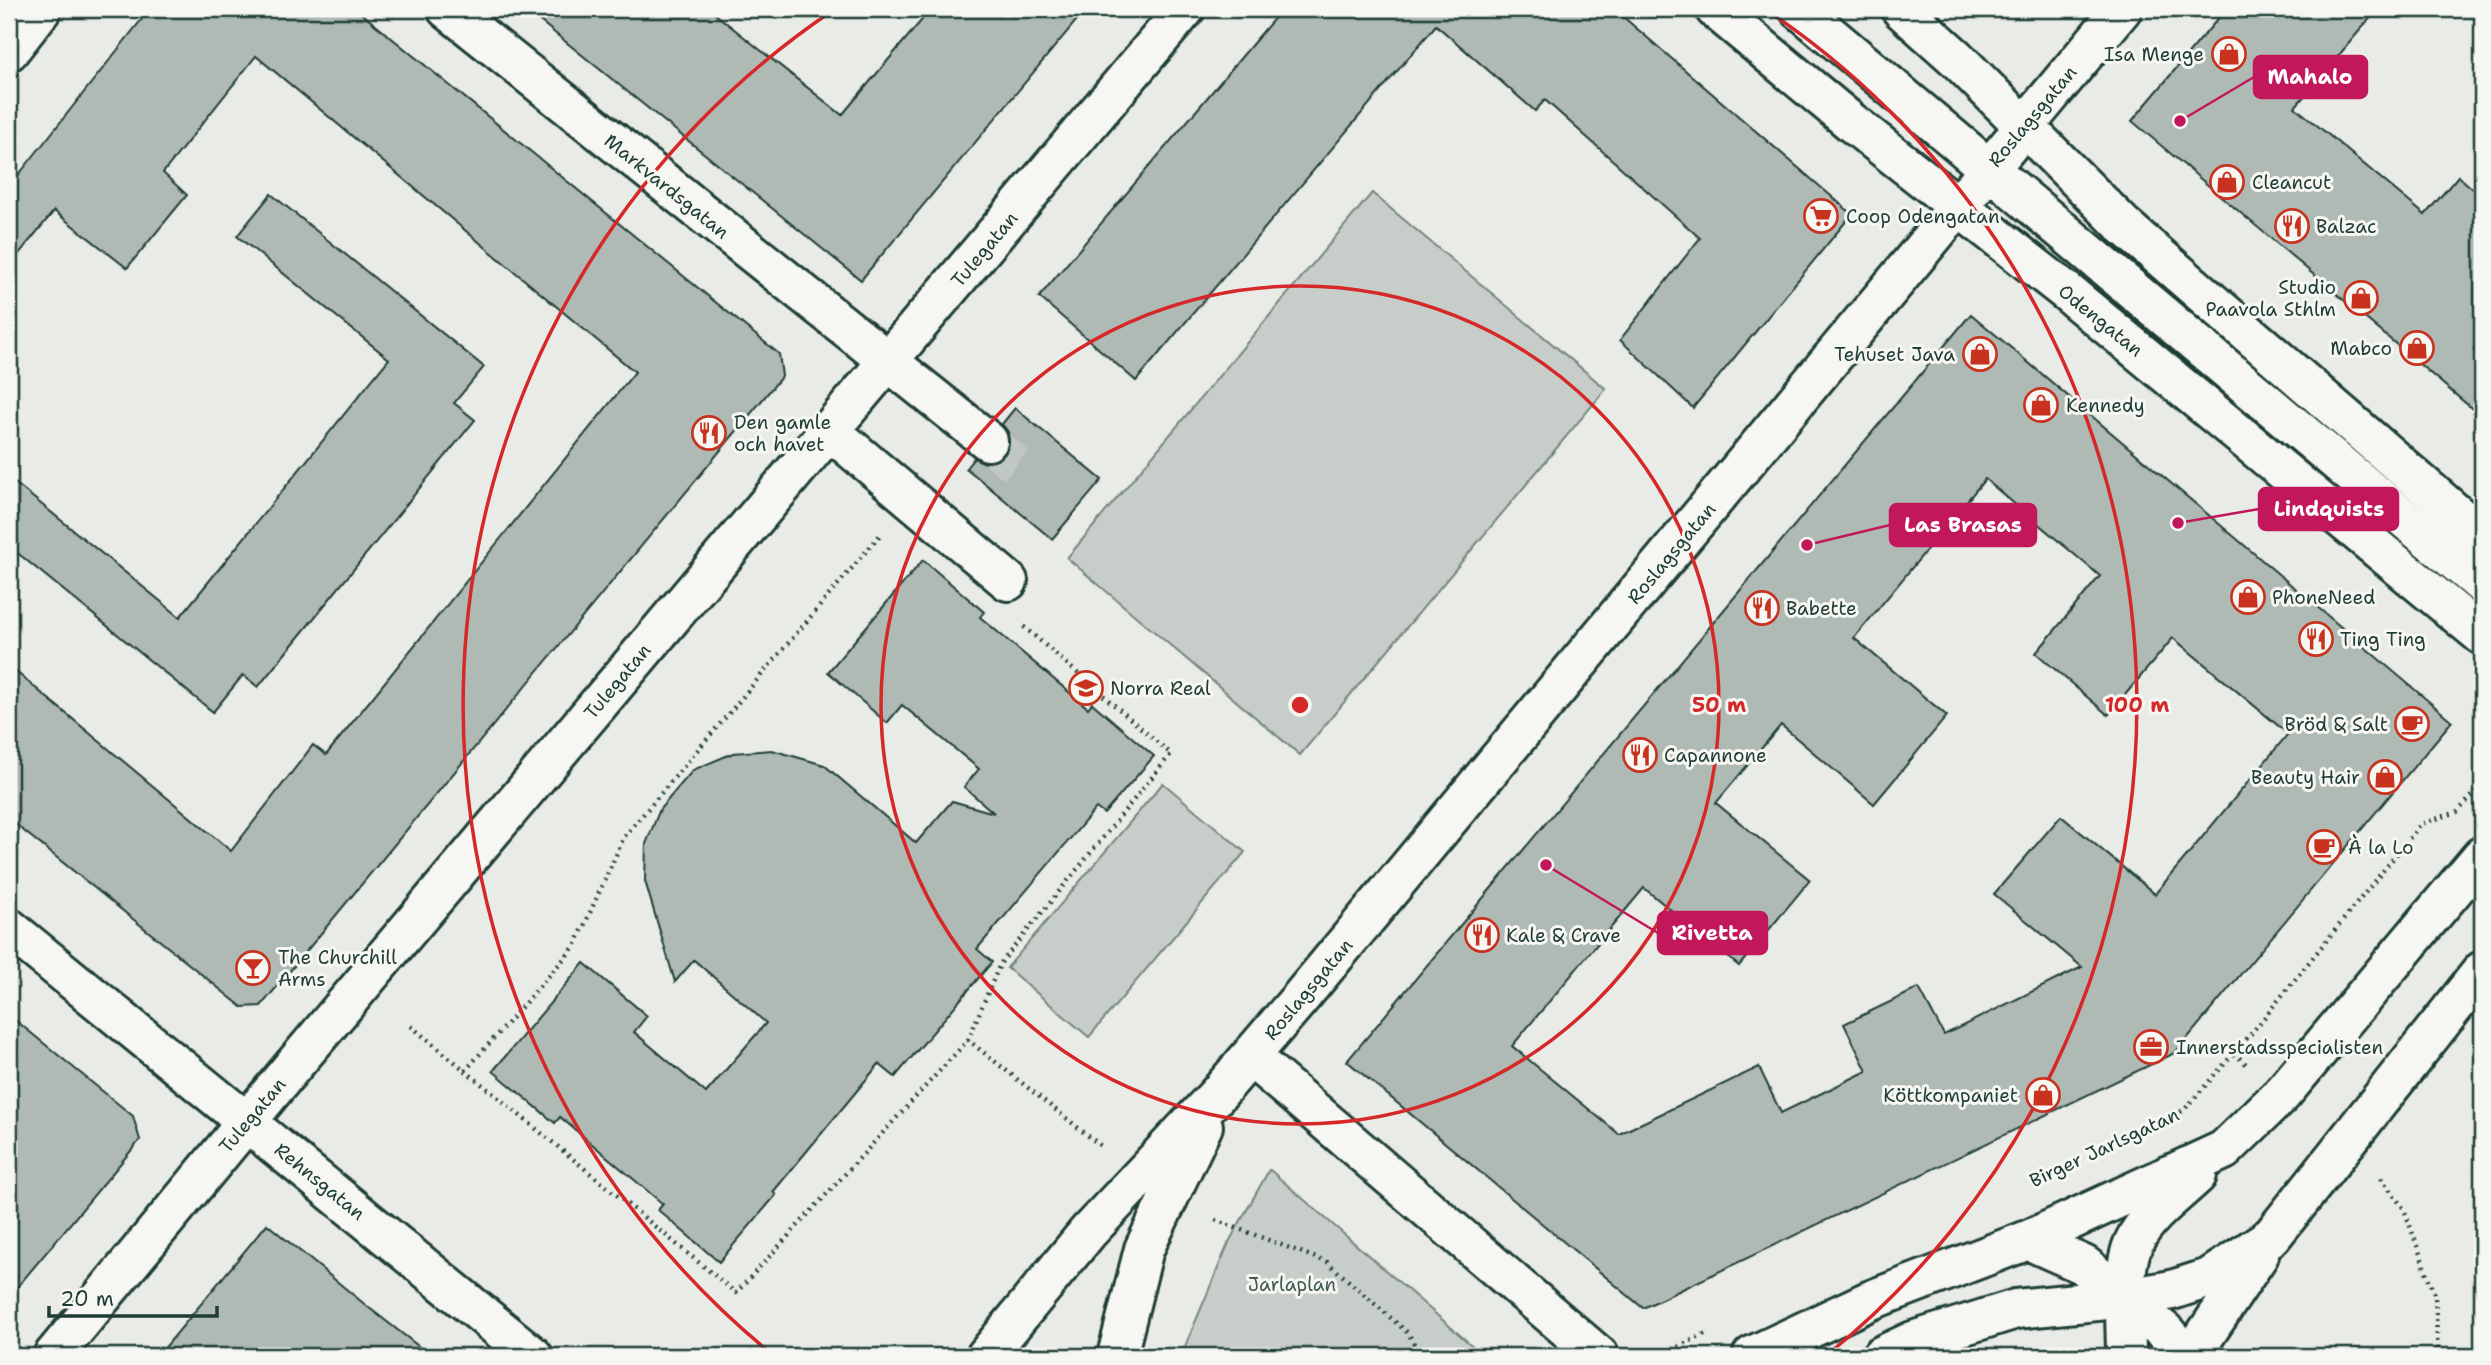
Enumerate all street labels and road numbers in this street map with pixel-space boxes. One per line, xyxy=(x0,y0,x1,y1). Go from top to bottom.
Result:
street label: Roslagsgatan xyxy=(1983,60,2082,172)
street label: Markvardsgatan xyxy=(599,128,734,244)
street label: Tulegatan xyxy=(945,206,1023,292)
street label: Odengatan xyxy=(2053,279,2148,362)
street label: Roslagsgatan xyxy=(1622,497,1721,609)
street label: Tulegatan xyxy=(578,638,656,724)
street label: Roslagsgatan xyxy=(1259,933,1358,1045)
street label: Tulegatan xyxy=(213,1072,291,1158)
street label: Birger Jarlsgatan xyxy=(2025,1102,2183,1193)
street label: Rehnsgatan xyxy=(269,1137,370,1226)

